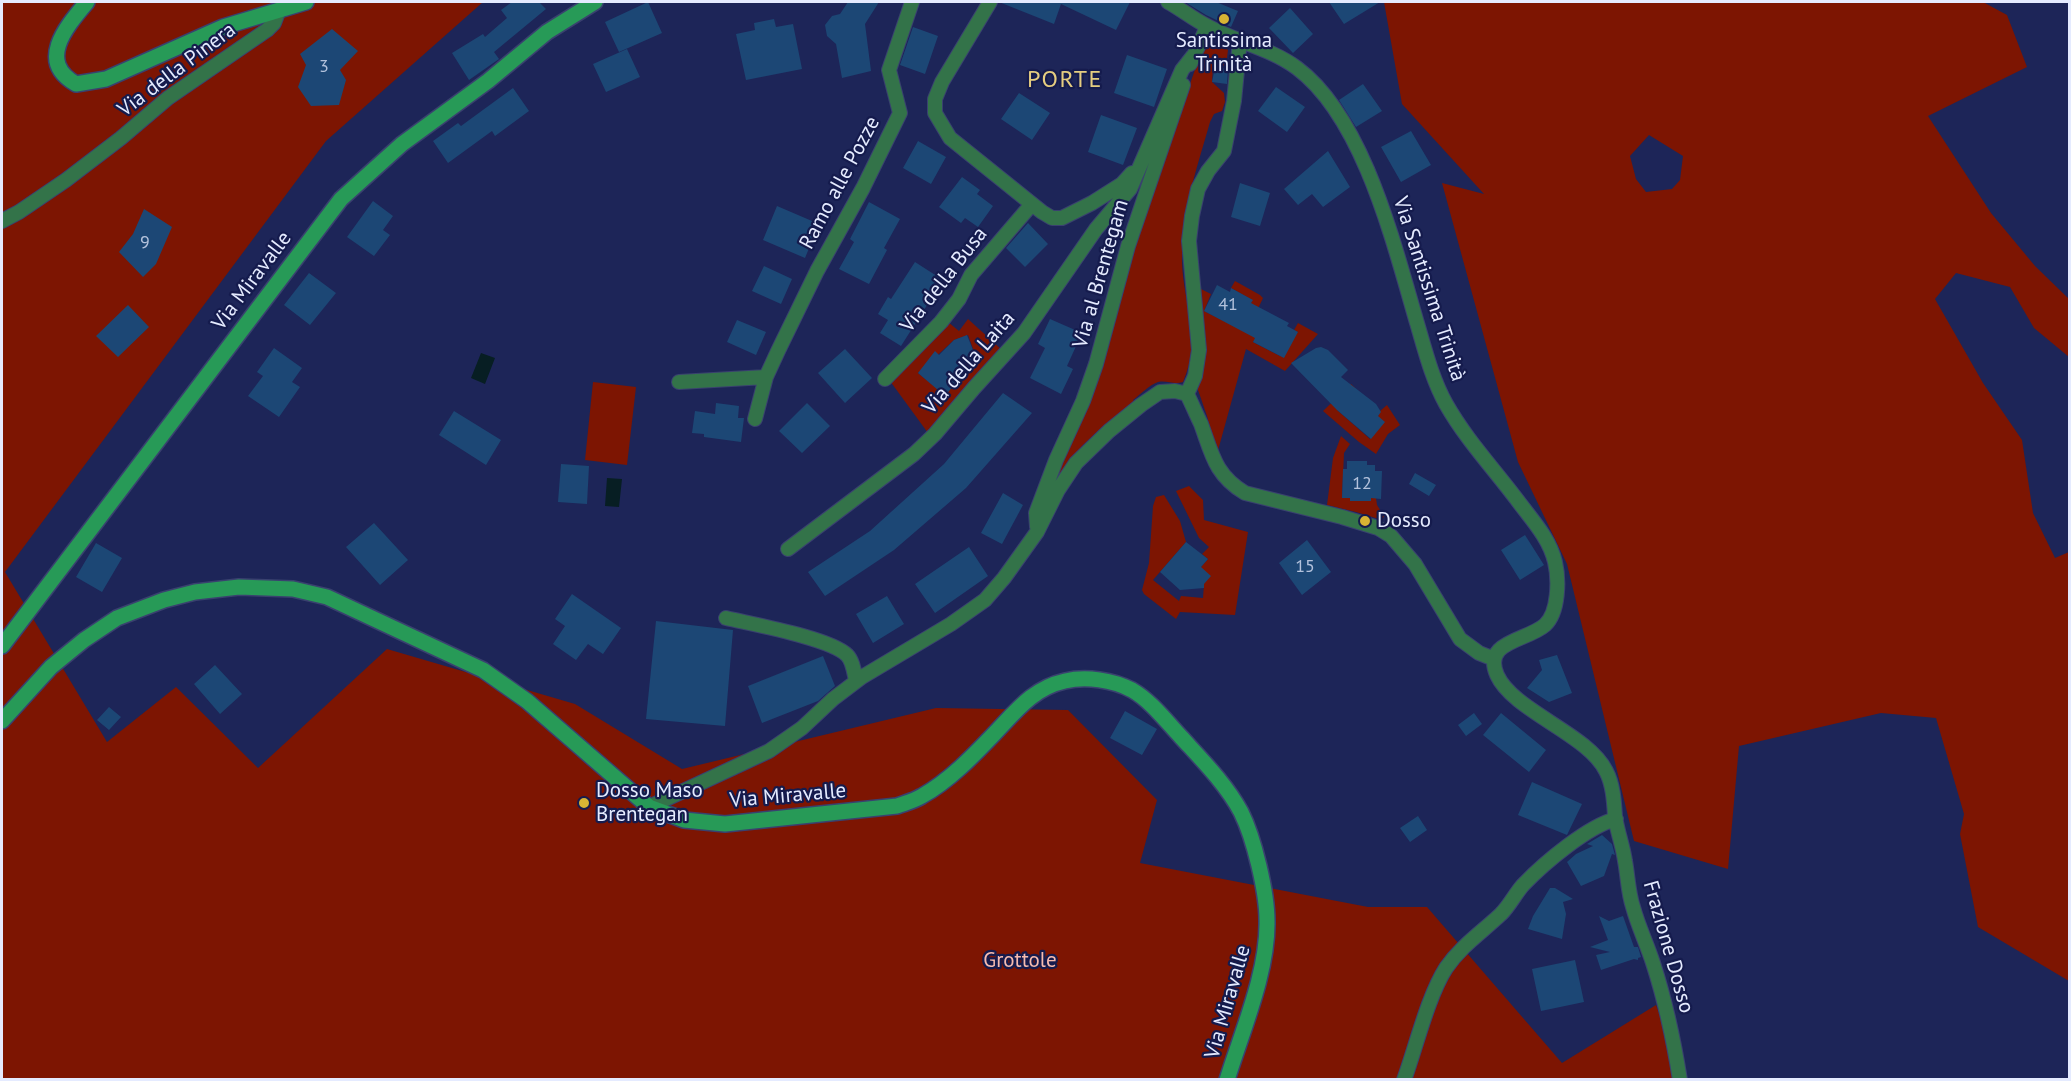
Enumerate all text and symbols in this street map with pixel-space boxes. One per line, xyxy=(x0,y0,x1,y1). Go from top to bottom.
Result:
marker: Santissima Trinità xyxy=(1217,12,1231,26)
street label: Via della Pinera xyxy=(113,18,241,122)
place label: Santissima Trinità xyxy=(1176,28,1272,78)
house number: 3 xyxy=(319,56,329,78)
district label: PORTE xyxy=(1027,66,1103,94)
street label: Ramo alle Pozze xyxy=(794,112,886,254)
street label: Via Santissima Trinità xyxy=(1387,194,1471,384)
street label: Via al Brentegam xyxy=(1068,197,1134,351)
street label: Via della Busa xyxy=(895,222,993,338)
street label: Via Miravalle xyxy=(207,227,297,335)
house number: 9 xyxy=(140,232,150,254)
house number: 41 xyxy=(1218,294,1238,316)
street label: Via della Laita xyxy=(918,306,1020,420)
house number: 12 xyxy=(1352,473,1372,495)
place label: Dosso xyxy=(1377,508,1431,534)
marker: Dosso xyxy=(1358,514,1372,528)
house number: 15 xyxy=(1295,556,1315,578)
place label: Dosso Maso Brentegan xyxy=(596,778,703,828)
street label: Via Miravalle xyxy=(729,778,847,814)
marker: Dosso Maso Brentegan xyxy=(577,796,591,810)
street label: Frazione Dosso xyxy=(1637,878,1699,1016)
street label: Via Miravalle xyxy=(1200,942,1256,1062)
park label: Grottole xyxy=(983,948,1057,974)

